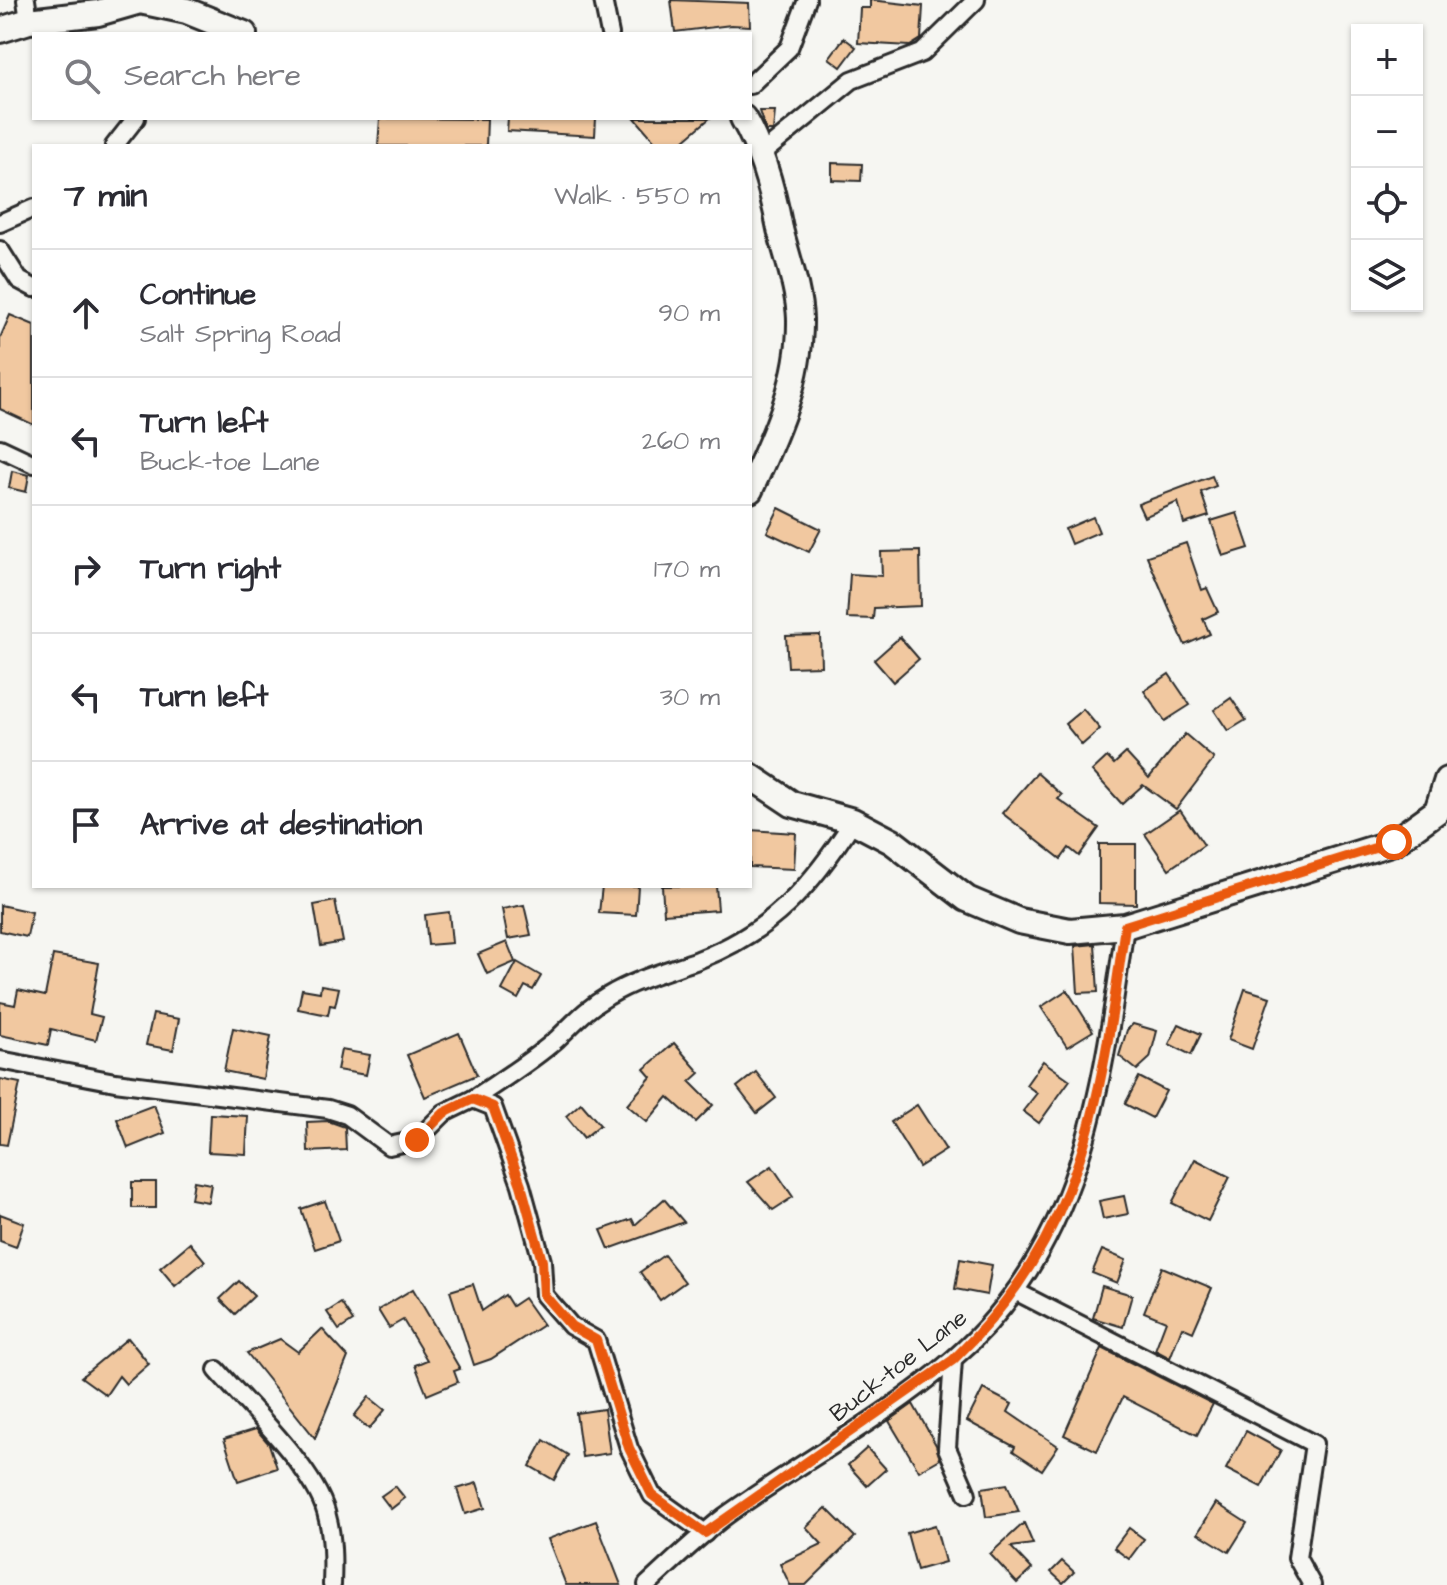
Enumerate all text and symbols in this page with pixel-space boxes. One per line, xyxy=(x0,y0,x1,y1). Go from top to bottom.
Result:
map controls xyxy=(1351,24,1423,312)
button: + xyxy=(1351,24,1423,96)
search box xyxy=(32,32,752,120)
icon: search xyxy=(60,54,104,98)
text: Search here xyxy=(124,55,301,97)
button: − xyxy=(1351,96,1423,168)
button: locate xyxy=(1351,168,1423,240)
text: 7 min xyxy=(64,172,147,220)
text: Walk · 550 m xyxy=(554,178,720,214)
button: layers xyxy=(1351,240,1423,312)
text: Continue xyxy=(140,274,256,316)
icon: ahead xyxy=(64,291,108,335)
text: 90 m xyxy=(658,295,720,331)
text: Salt Spring Road xyxy=(140,316,341,352)
text: Turn left xyxy=(140,402,268,444)
icon: left xyxy=(64,419,108,463)
text: 260 m xyxy=(642,423,720,459)
text: Buck-toe Lane xyxy=(140,444,320,480)
icon: right xyxy=(64,547,108,591)
text: Turn right xyxy=(140,548,281,590)
text: 170 m xyxy=(654,551,720,587)
icon: left xyxy=(64,675,108,719)
text: Turn left xyxy=(140,676,268,718)
text: 30 m xyxy=(660,679,720,715)
icon: arrive xyxy=(64,803,108,847)
text: Arrive at destination xyxy=(140,804,422,846)
route start xyxy=(1376,824,1412,860)
route end xyxy=(399,1122,435,1158)
street label: Buck-toe Lane xyxy=(823,1301,975,1430)

